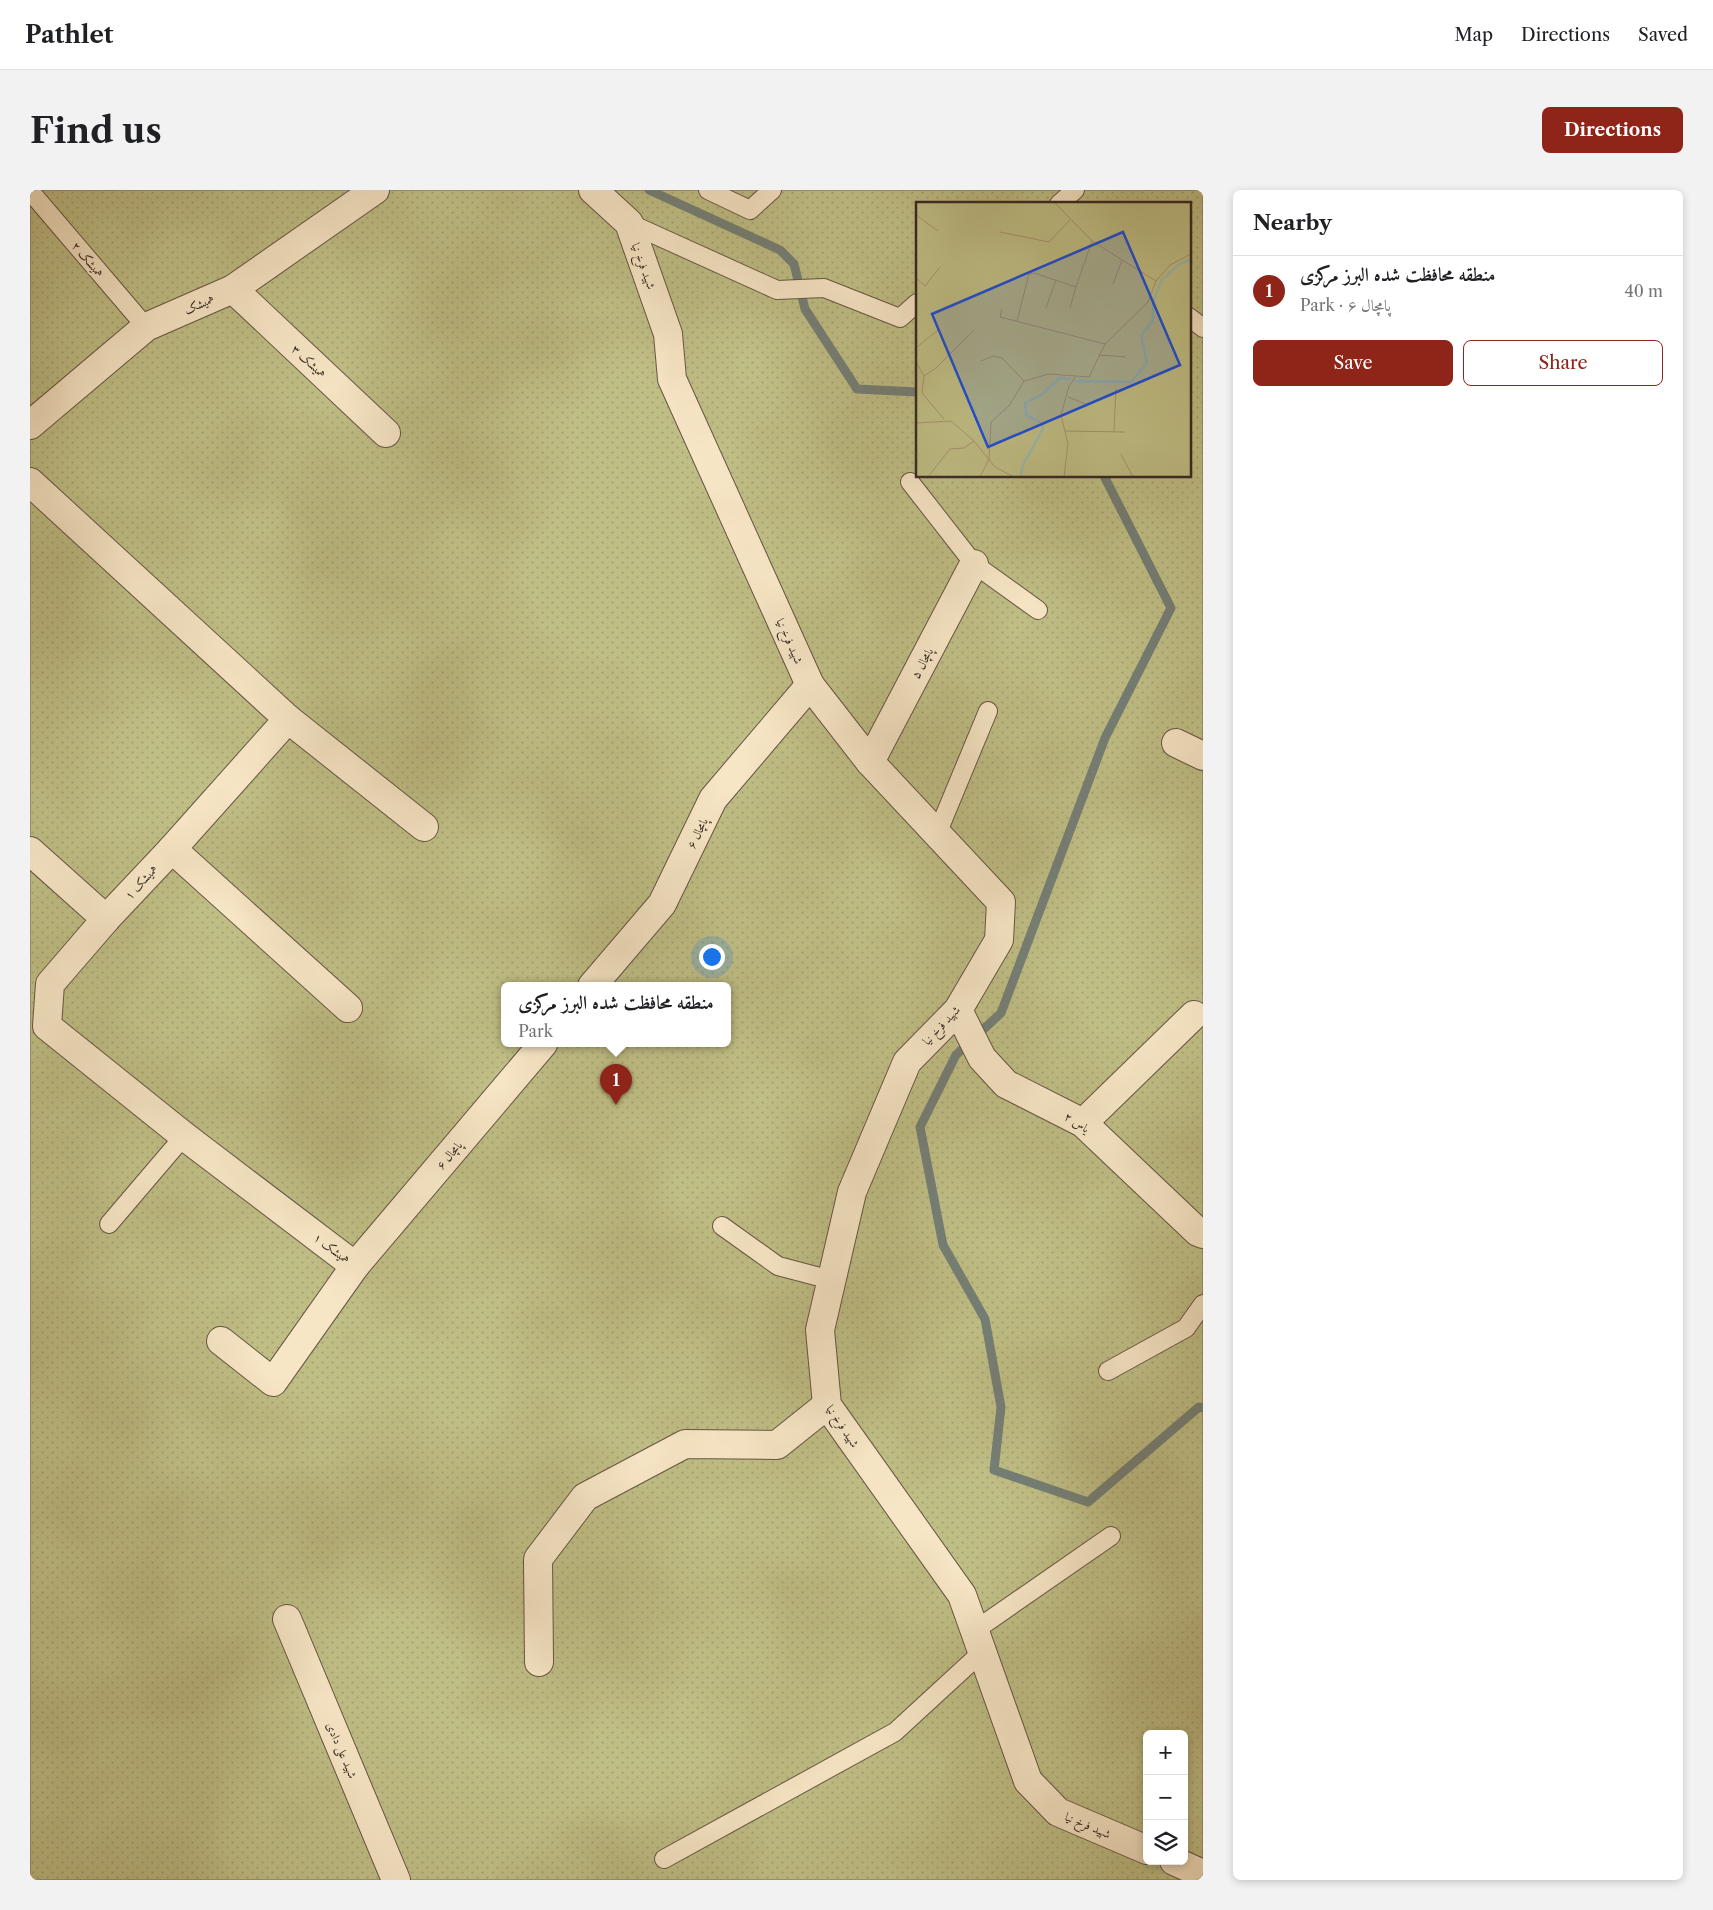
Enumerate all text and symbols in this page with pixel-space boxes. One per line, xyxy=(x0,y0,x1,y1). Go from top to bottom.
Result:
text: Pathlet xyxy=(25,20,113,49)
text: Map xyxy=(1454,24,1493,46)
text: Directions xyxy=(1521,24,1610,46)
text: Saved xyxy=(1638,24,1688,46)
button: Directions xyxy=(1542,107,1683,153)
text: Find us xyxy=(30,109,162,152)
inset map xyxy=(916,202,1190,478)
text: Nearby xyxy=(1253,210,1332,235)
street label: همیشک ۲ xyxy=(69,238,107,280)
street label: شهید فرخ نیا xyxy=(625,241,659,293)
text: منطقه محافظت شده البرز مرکزی xyxy=(1300,263,1496,286)
text: 1 xyxy=(1265,281,1273,301)
text: 40 m xyxy=(1624,281,1663,301)
street label: همیشک xyxy=(182,291,216,317)
text: Park · پامچال ۶ xyxy=(1300,295,1391,315)
button: Save xyxy=(1253,340,1453,386)
button: Share xyxy=(1463,340,1663,386)
street label: همیشک ۳ xyxy=(289,341,329,381)
street label: شهید فرخ نیا xyxy=(770,616,807,668)
street label: پامچال ۵ xyxy=(908,645,938,682)
street label: پامچال ۶ xyxy=(683,814,713,852)
street label: همیشک ۱ xyxy=(121,862,161,902)
your location xyxy=(699,944,725,970)
popup xyxy=(501,982,731,1047)
text: منطقه محافظت شده البرز مرکزی xyxy=(518,991,714,1014)
street label: شهید فرخ نیا xyxy=(919,1002,966,1050)
text: Park xyxy=(518,1021,553,1041)
pin: 1 xyxy=(600,1064,632,1105)
street label: یاس ۲ xyxy=(1061,1108,1093,1137)
street label: پامچال ۶ xyxy=(433,1137,467,1174)
street label: همیشک ۱ xyxy=(311,1230,353,1266)
street label: شهید فرخ نیا xyxy=(820,1402,863,1452)
street label: شهید علی دادی xyxy=(322,1720,361,1781)
map controls xyxy=(1143,1730,1188,1865)
button: + xyxy=(1143,1730,1188,1775)
button: − xyxy=(1143,1775,1188,1820)
street label: شهید فرخ نیا xyxy=(1061,1809,1113,1845)
button: layers xyxy=(1143,1820,1188,1865)

